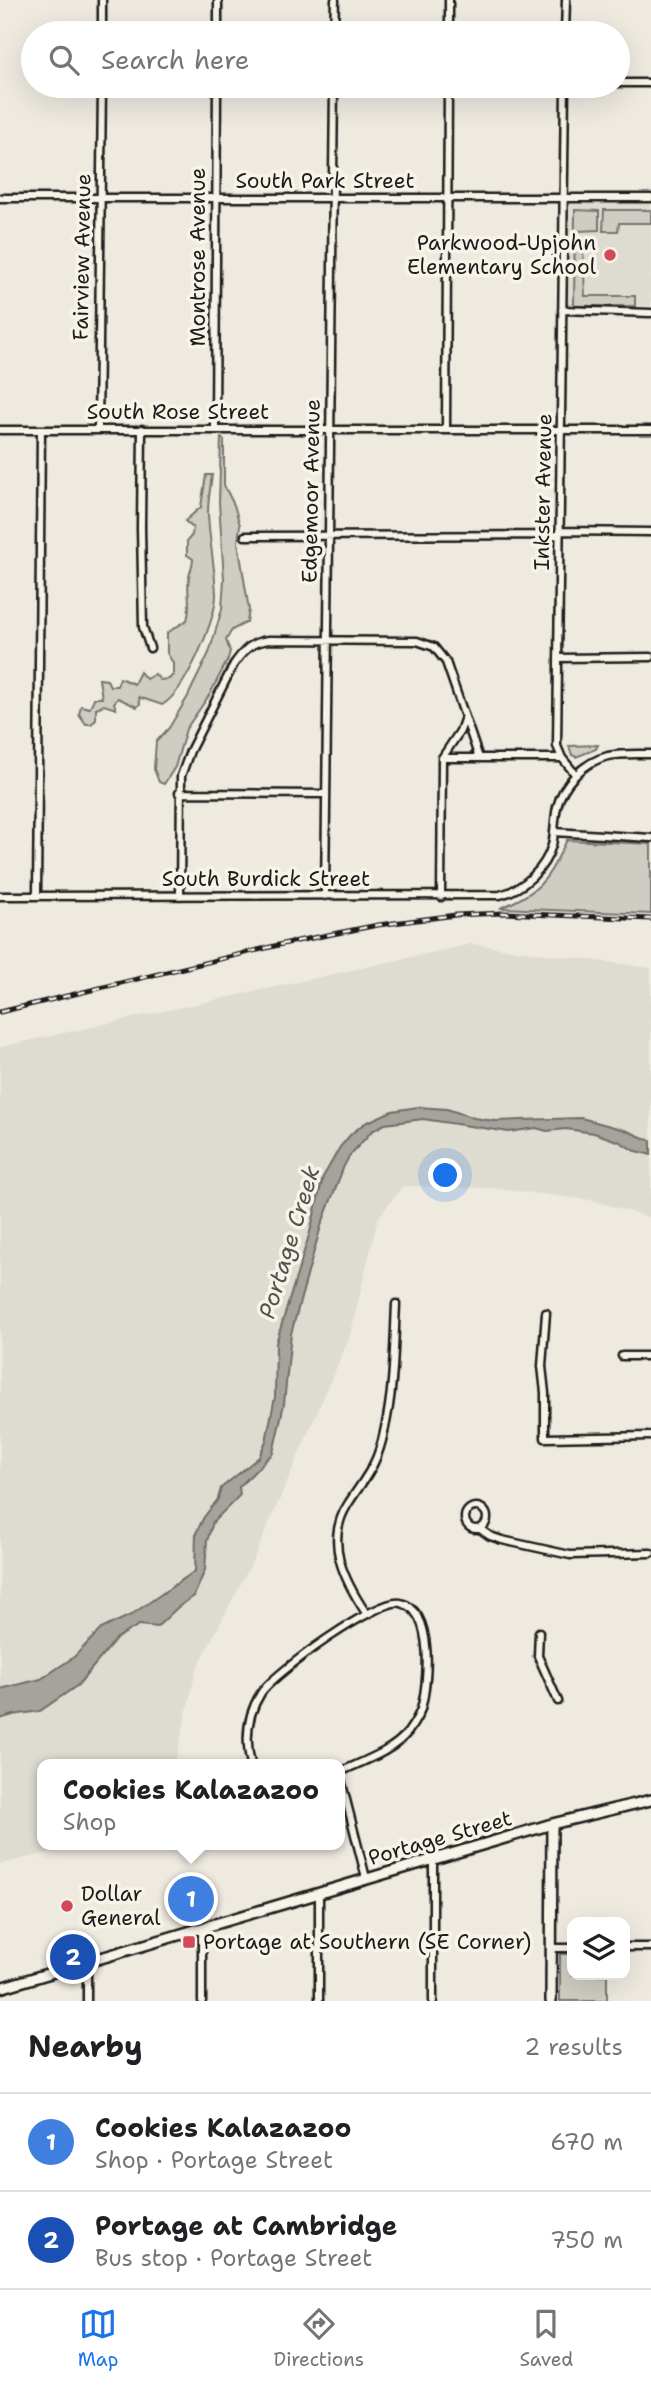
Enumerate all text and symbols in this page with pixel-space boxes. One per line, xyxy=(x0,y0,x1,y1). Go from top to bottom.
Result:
search box xyxy=(21,21,630,98)
icon: search xyxy=(45,41,83,79)
text: Search here xyxy=(101,42,250,77)
street label: South Park Street xyxy=(235,167,415,195)
street label: Montrose Avenue xyxy=(184,168,212,346)
street label: Fairview Avenue xyxy=(67,173,97,341)
place label: Parkwood-Upjohn Elementary School xyxy=(407,229,597,281)
marker: Parkwood-Upjohn Elementary School xyxy=(602,247,618,263)
street label: South Rose Street xyxy=(87,398,269,426)
street label: Edgemoor Avenue xyxy=(295,399,327,583)
street label: Inkster Avenue xyxy=(528,413,558,571)
street label: South Burdick Street xyxy=(162,865,370,893)
your location xyxy=(428,1158,462,1192)
water label: Portage Creek xyxy=(252,1162,326,1322)
popup xyxy=(37,1759,345,1850)
text: Cookies Kalazazoo xyxy=(63,1772,319,1807)
street label: Portage Street xyxy=(365,1804,515,1872)
text: Shop xyxy=(63,1807,116,1837)
pin: 1 xyxy=(168,1873,214,1925)
place label: Dollar General xyxy=(81,1880,161,1932)
marker: Dollar General xyxy=(59,1898,75,1914)
map controls xyxy=(567,1917,630,1980)
button: layers xyxy=(567,1917,630,1980)
place label: Portage at Southern (SE Corner) xyxy=(203,1928,531,1956)
pin: 2 xyxy=(50,1931,96,1983)
marker: Portage at Southern (SE Corner) xyxy=(181,1934,197,1950)
text: Nearby xyxy=(28,2026,143,2067)
text: 2 results xyxy=(524,2032,623,2062)
text: Cookies Kalazazoo xyxy=(95,2110,351,2145)
text: 1 xyxy=(46,2127,56,2157)
text: 670 m xyxy=(550,2127,623,2157)
text: Shop · Portage Street xyxy=(95,2145,333,2175)
text: Portage at Cambridge xyxy=(95,2208,397,2243)
text: 2 xyxy=(43,2225,59,2255)
text: 750 m xyxy=(550,2225,623,2255)
text: Bus stop · Portage Street xyxy=(95,2243,372,2273)
tab: Map xyxy=(78,2305,118,2372)
tab: Directions xyxy=(274,2305,364,2372)
tab: Saved xyxy=(519,2305,573,2372)

